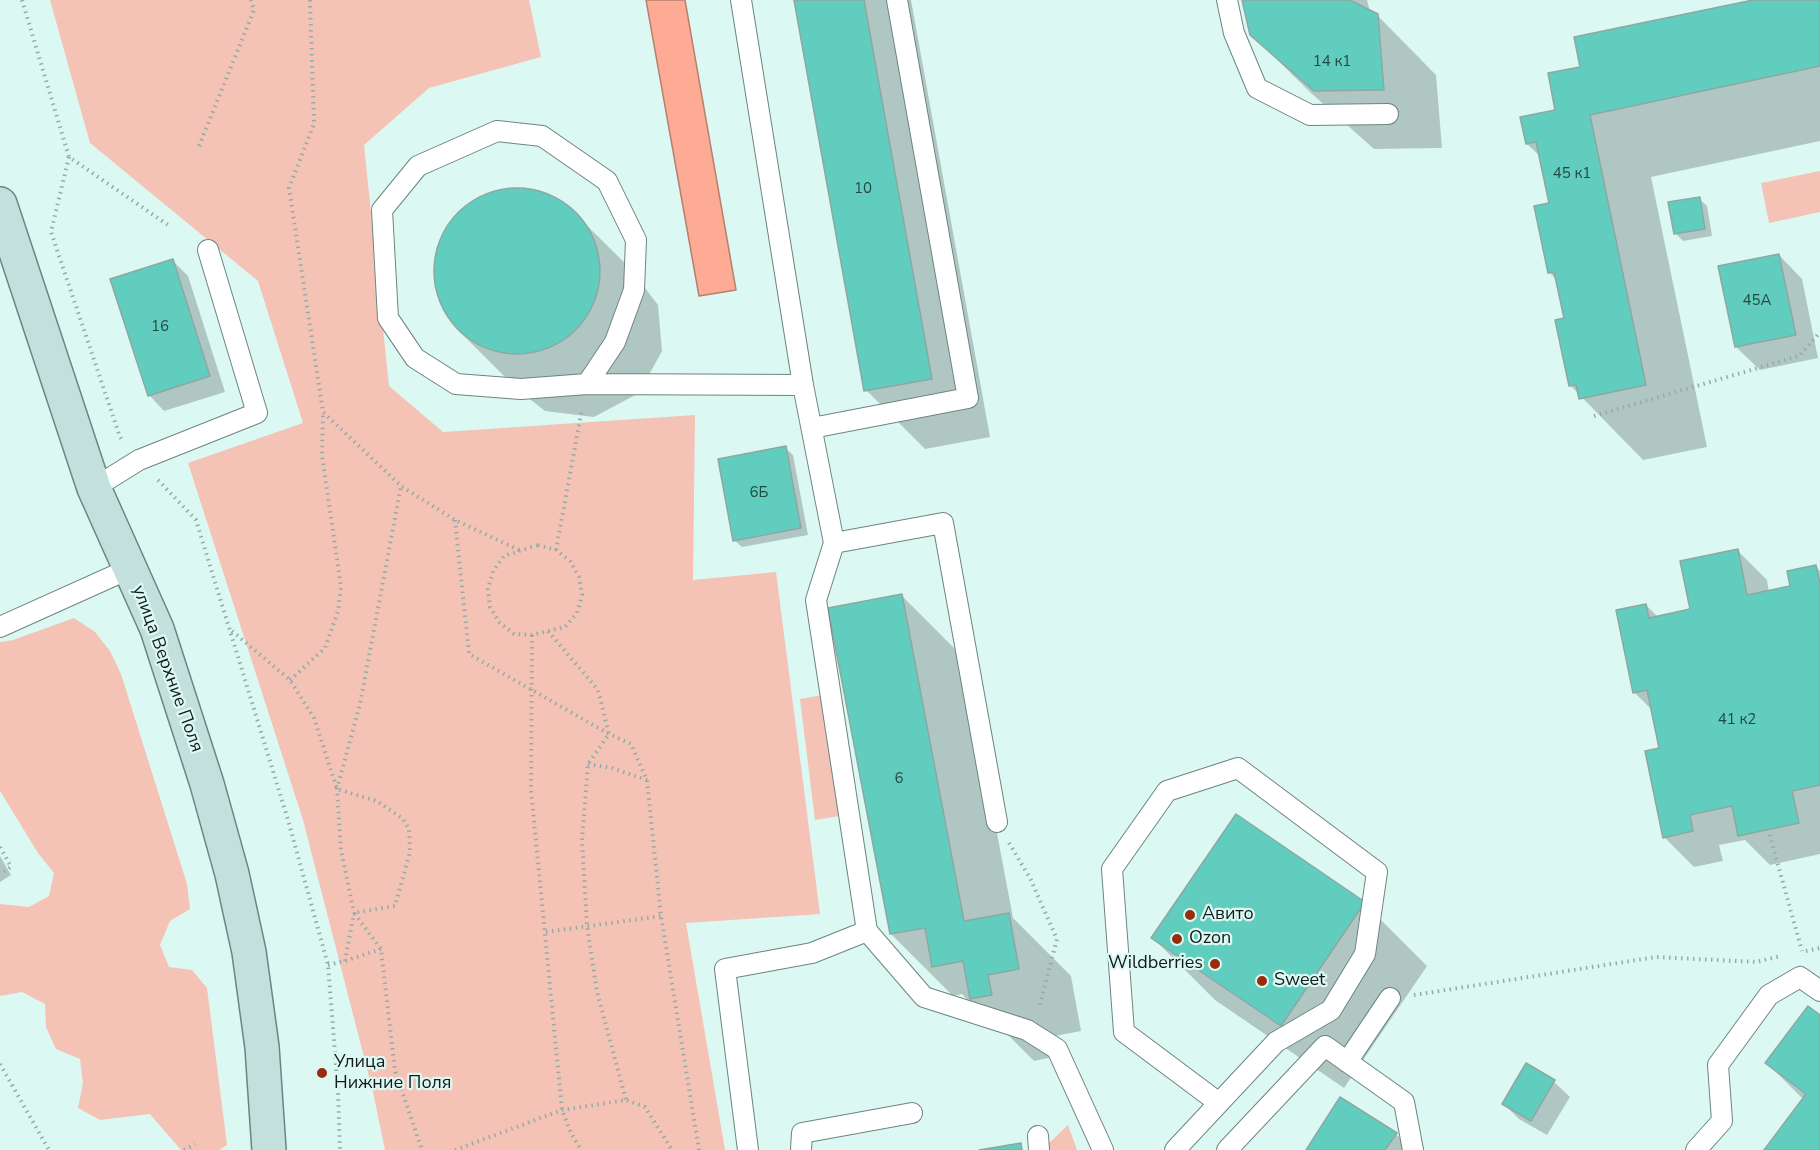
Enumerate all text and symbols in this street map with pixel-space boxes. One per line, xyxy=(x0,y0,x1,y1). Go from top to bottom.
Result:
house number: 14 к1 xyxy=(1313,53,1351,71)
house number: 45 к1 xyxy=(1553,165,1591,183)
house number: 10 xyxy=(854,180,872,198)
house number: 45А xyxy=(1743,292,1771,310)
house number: 16 xyxy=(151,318,169,336)
house number: 6Б xyxy=(750,484,768,502)
street label: улица Верхние Поля xyxy=(127,583,207,755)
house number: 41 к2 xyxy=(1718,711,1756,729)
house number: 6 xyxy=(895,770,903,788)
place label: Авито xyxy=(1202,904,1254,926)
marker: Авито xyxy=(1183,908,1197,922)
place label: Ozon xyxy=(1189,928,1231,950)
marker: Ozon xyxy=(1170,932,1184,946)
place label: Wildberries xyxy=(1108,953,1203,975)
marker: Wildberries xyxy=(1208,957,1222,971)
place label: Sweet xyxy=(1274,970,1325,992)
marker: Sweet xyxy=(1255,974,1269,988)
place label: Улица Нижние Поля xyxy=(334,1052,451,1094)
marker: Улица Нижние Поля xyxy=(315,1066,329,1080)

